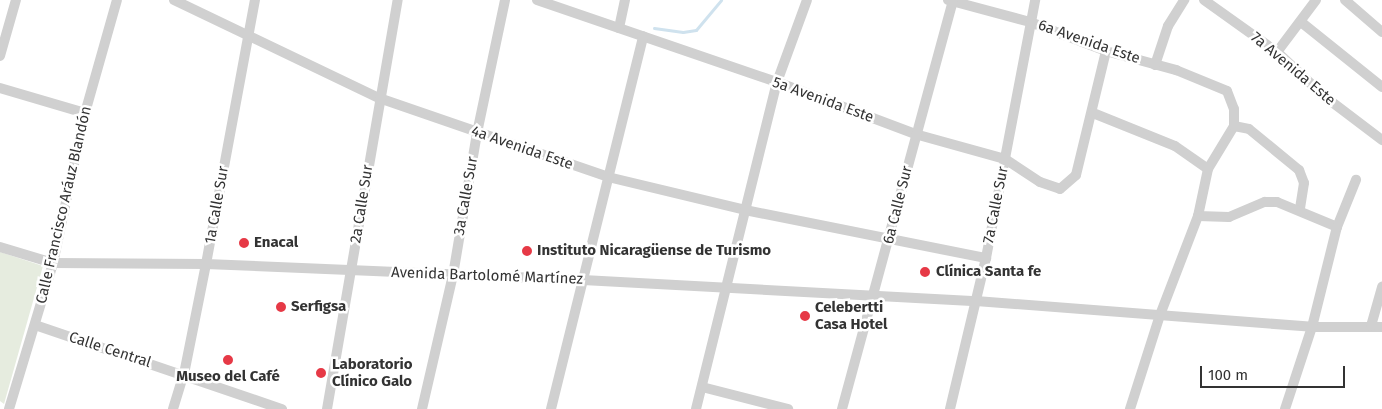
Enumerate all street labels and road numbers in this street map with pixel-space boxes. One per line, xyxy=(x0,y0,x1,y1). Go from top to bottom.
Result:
street label: 6a Avenida Este xyxy=(1036,16,1142,68)
street label: 7a Avenida Este xyxy=(1247,28,1339,110)
street label: 5a Avenida Este xyxy=(770,73,876,127)
street label: Calle Francisco Aráuz Blandón xyxy=(32,104,96,306)
street label: 4a Avenida Este xyxy=(469,122,575,174)
street label: 3a Calle Sur xyxy=(450,155,482,237)
street label: 2a Calle Sur xyxy=(347,163,377,245)
street label: 6a Calle Sur xyxy=(880,164,916,246)
street label: 1a Calle Sur xyxy=(201,165,233,245)
street label: 7a Calle Sur xyxy=(980,165,1012,245)
street label: Avenida Bartolomé Martínez xyxy=(391,264,583,288)
street label: Calle Central xyxy=(67,328,153,372)

